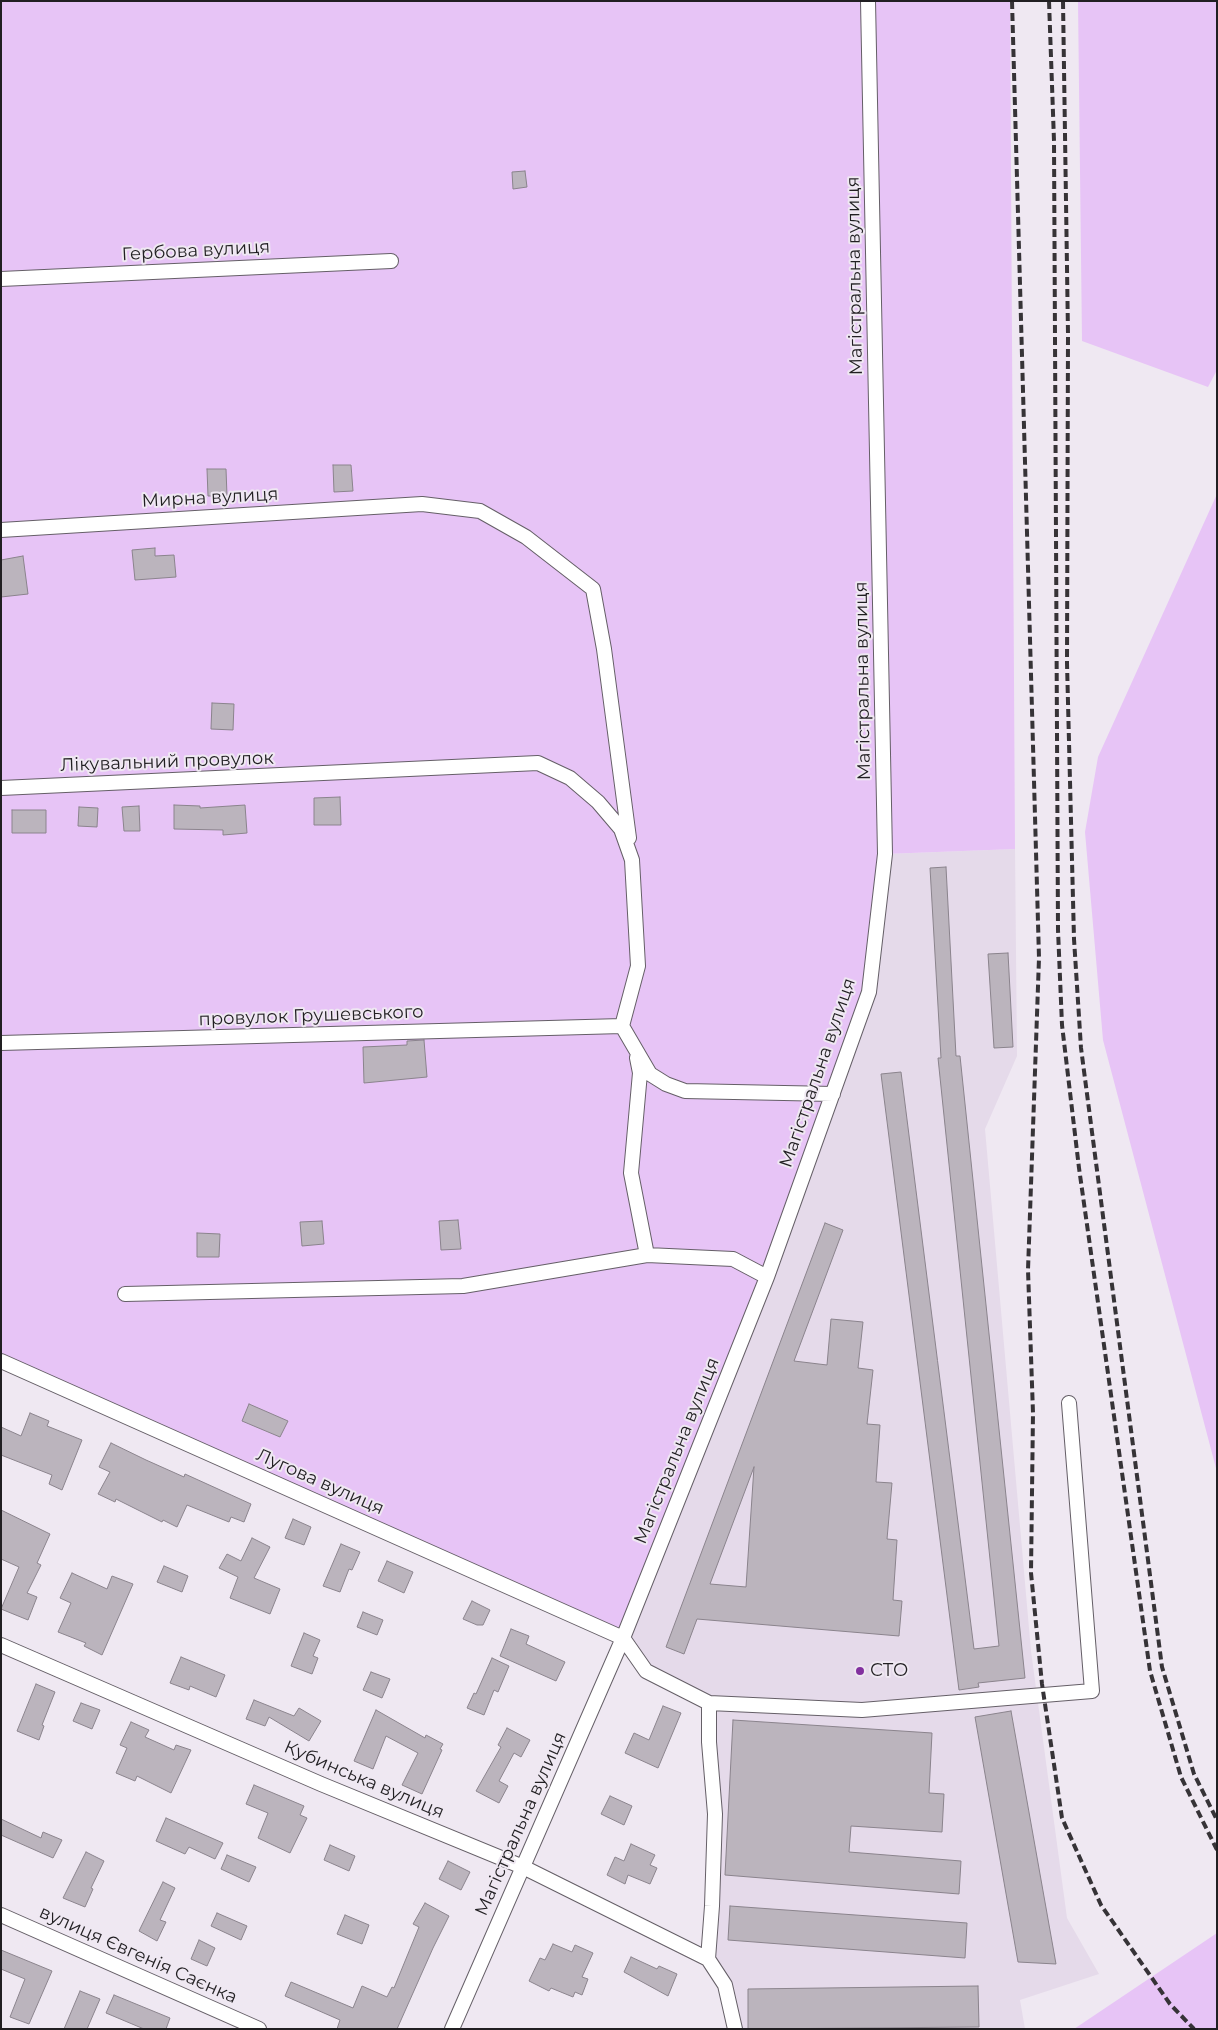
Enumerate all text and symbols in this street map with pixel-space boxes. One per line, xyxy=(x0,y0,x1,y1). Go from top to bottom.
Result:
street label: Магістральна вулиця xyxy=(842,176,868,376)
street label: Гербова вулиця xyxy=(121,236,271,266)
street label: Мирна вулиця xyxy=(141,484,279,512)
street label: Магістральна вулиця xyxy=(850,581,876,781)
street label: Лікувальний провулок xyxy=(60,747,274,777)
street label: Магістральна вулиця xyxy=(775,975,861,1171)
street label: провулок Грушевського xyxy=(198,1001,424,1031)
street label: Магістральна вулиця xyxy=(630,1355,724,1547)
street label: Лугова вулиця xyxy=(253,1444,387,1520)
place label: СТО xyxy=(870,1660,908,1682)
marker: СТО xyxy=(854,1665,866,1677)
street label: Магістральна вулиця xyxy=(471,1729,571,1919)
street label: Кубинська вулиця xyxy=(281,1736,447,1824)
street label: вулиця Євгенія Саєнка xyxy=(36,1902,240,2008)

